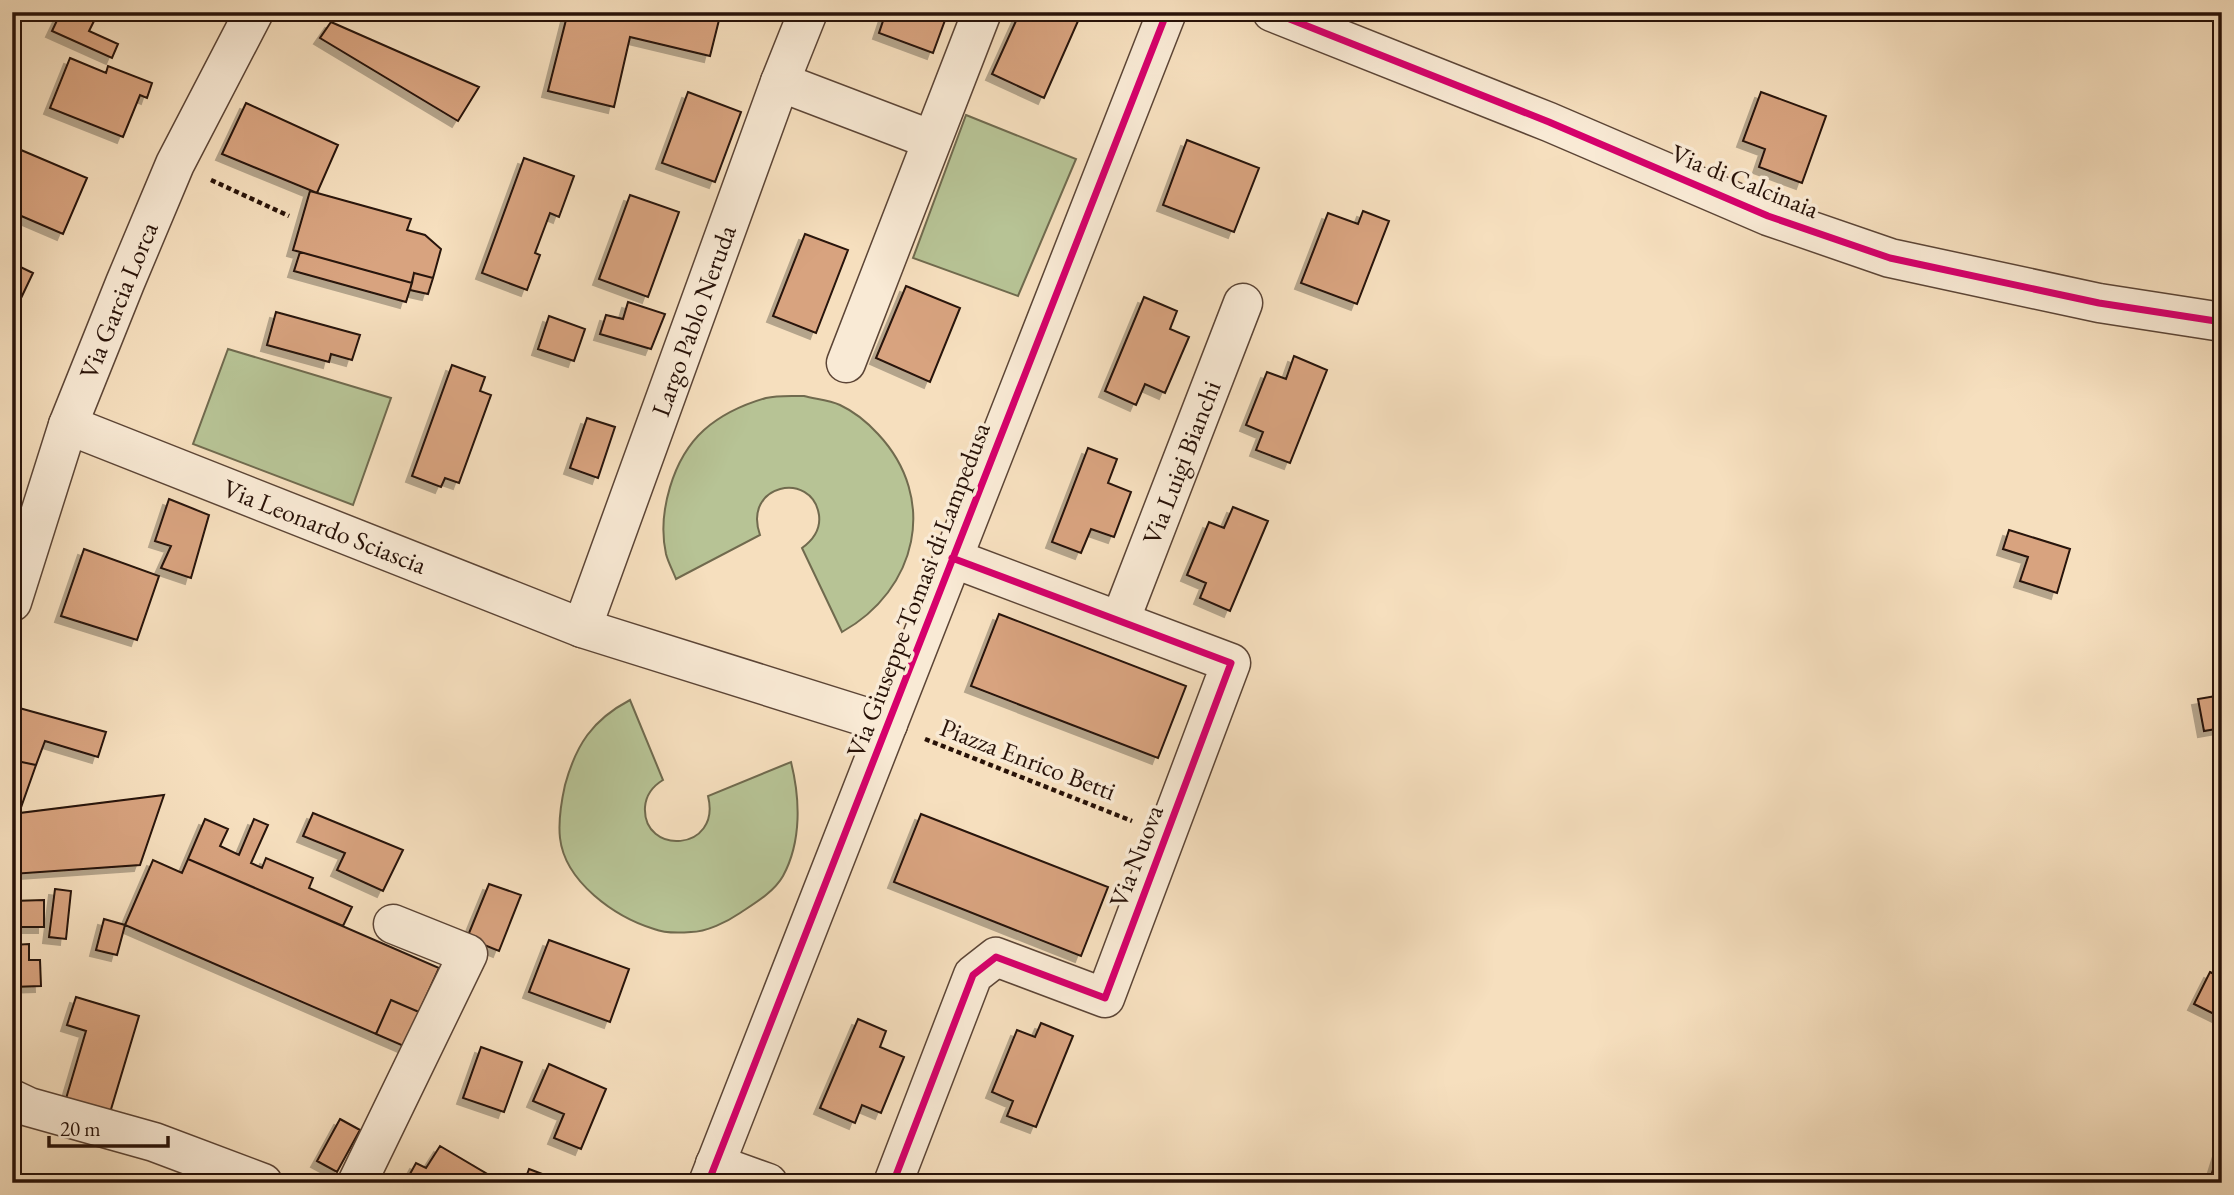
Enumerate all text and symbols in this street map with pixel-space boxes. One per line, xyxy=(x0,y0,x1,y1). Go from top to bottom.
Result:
street label: Via di Calcinaia xyxy=(1666,136,1824,226)
street label: Via Garcia Lorca xyxy=(71,216,166,384)
street label: Largo Pablo Neruda xyxy=(643,220,744,421)
street label: Via Luigi Bianchi xyxy=(1134,376,1228,549)
street label: Via Giuseppe Tomasi di Lampedusa xyxy=(838,417,998,762)
street label: Via Leonardo Sciascia xyxy=(218,471,432,582)
street label: Piazza Enrico Betti xyxy=(935,710,1121,808)
street label: Via Nuova xyxy=(1101,799,1171,912)
scale bar xyxy=(49,1104,168,1148)
text: 20 m xyxy=(60,1115,101,1142)

